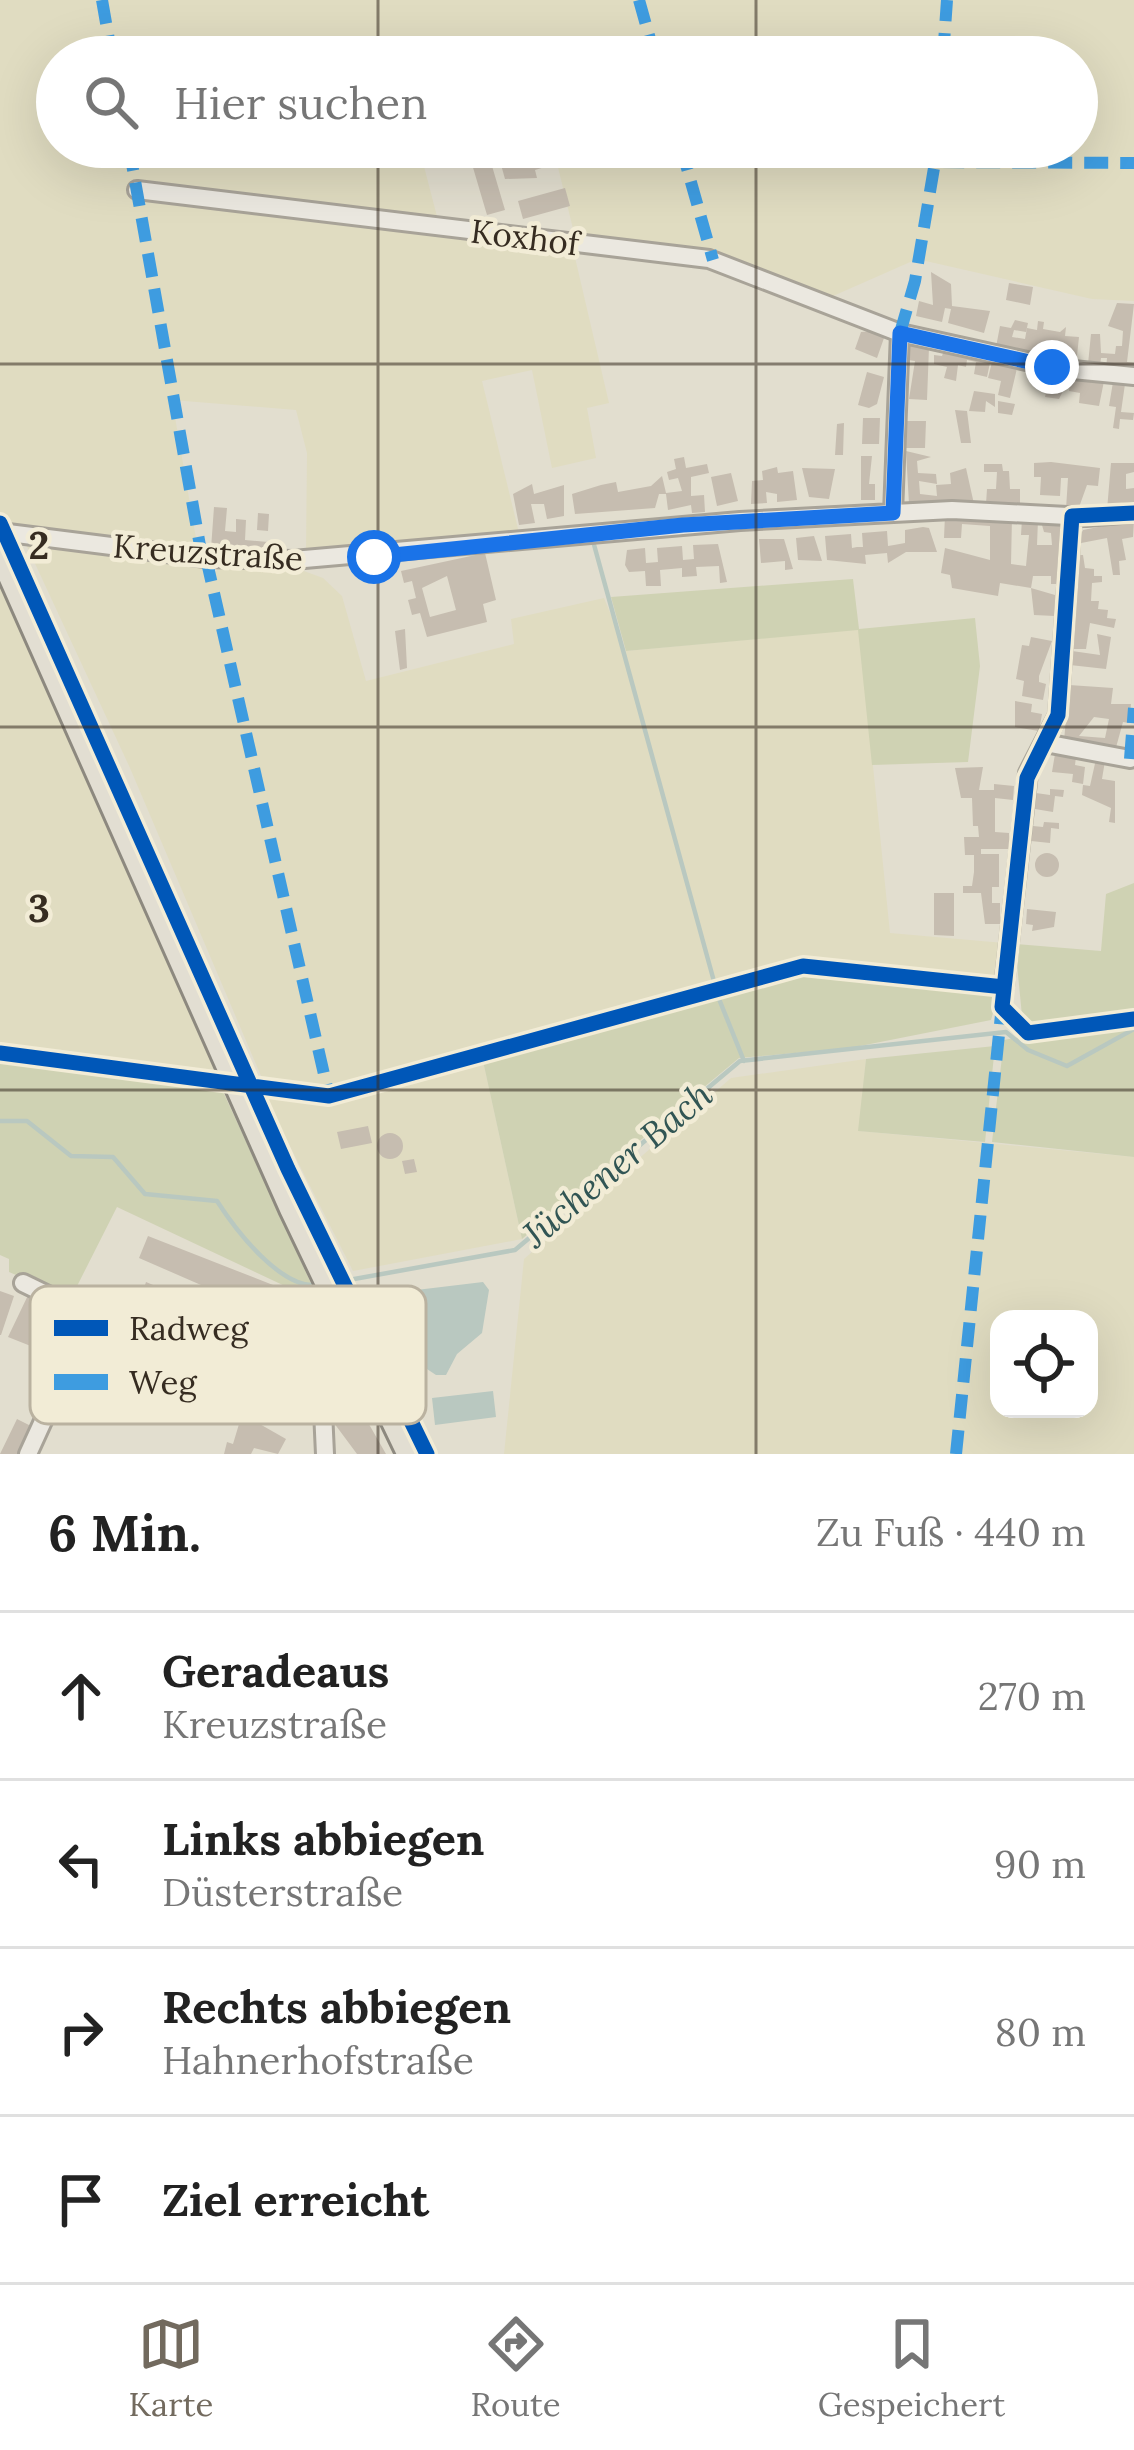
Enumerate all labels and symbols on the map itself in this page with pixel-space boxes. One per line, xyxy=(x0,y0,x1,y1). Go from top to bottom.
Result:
street label: Koxhof xyxy=(468,210,583,265)
route end xyxy=(1025,340,1079,394)
text: 2 xyxy=(29,520,49,570)
street label: Kreuzstraße xyxy=(111,524,305,580)
route start xyxy=(347,530,401,584)
text: 3 xyxy=(28,883,50,933)
water label: Jüchener Bach xyxy=(512,1071,722,1258)
legend xyxy=(30,1286,426,1424)
text: Radweg xyxy=(129,1307,249,1349)
text: Weg xyxy=(129,1361,197,1403)

